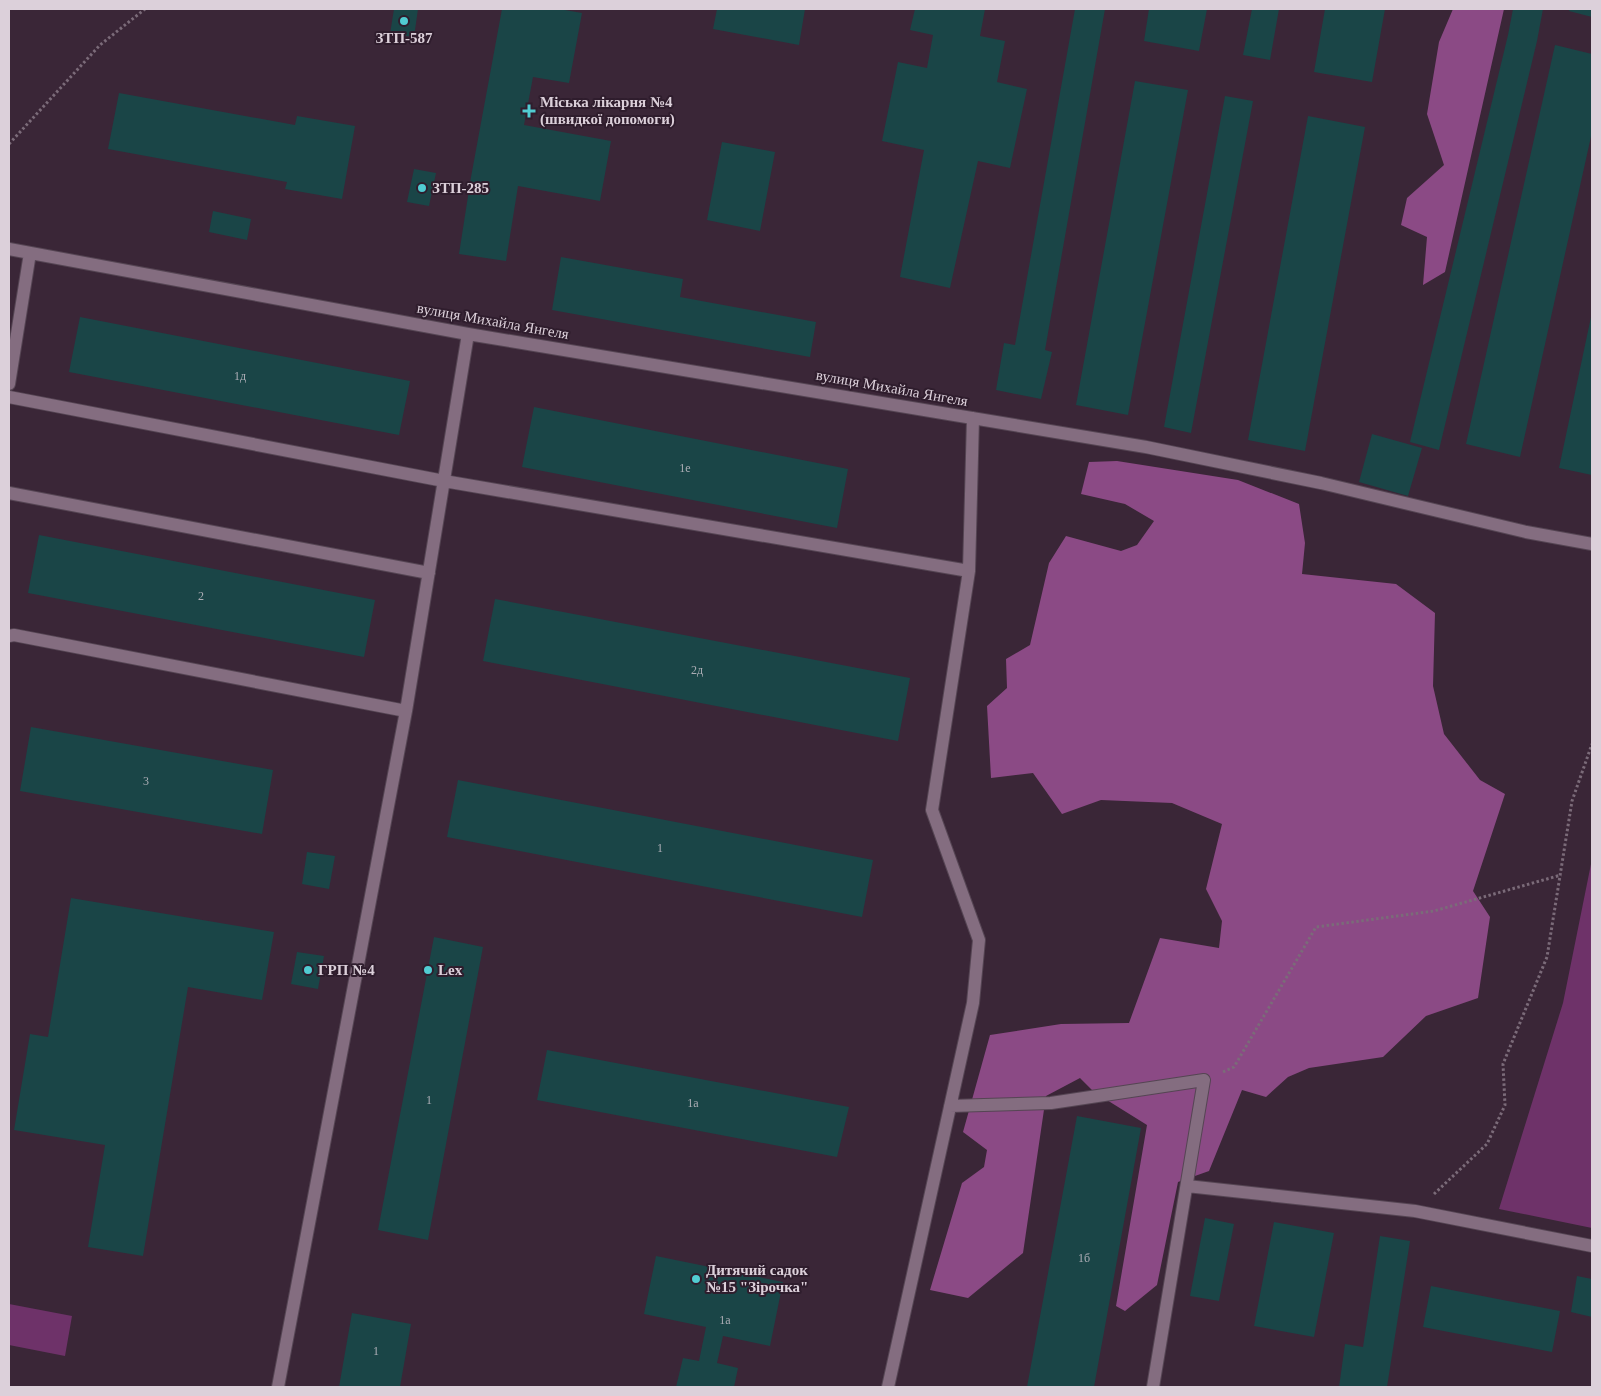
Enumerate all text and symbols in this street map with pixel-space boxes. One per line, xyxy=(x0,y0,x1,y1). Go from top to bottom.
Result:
marker: ЗТП-587 xyxy=(398,15,410,27)
place label: ЗТП-587 xyxy=(375,30,433,46)
place label: Міська лікарня №4 (швидкої допомоги) xyxy=(540,94,675,128)
marker: Міська лікарня №4 (швидкої допомоги) xyxy=(522,104,536,118)
place label: ЗТП-285 xyxy=(432,180,489,196)
marker: ЗТП-285 xyxy=(416,182,428,194)
street label: вулиця Михайла Янгеля xyxy=(416,300,570,342)
street label: вулиця Михайла Янгеля xyxy=(815,367,969,409)
house number: 1д xyxy=(234,369,246,383)
house number: 1е xyxy=(679,461,691,475)
house number: 2 xyxy=(198,589,204,603)
house number: 2д xyxy=(691,663,703,677)
house number: 3 xyxy=(143,774,149,788)
house number: 1 xyxy=(657,841,663,855)
place label: ГРП №4 xyxy=(318,962,375,978)
place label: Lex xyxy=(438,962,463,978)
marker: ГРП №4 xyxy=(302,964,314,976)
marker: Lex xyxy=(422,964,434,976)
house number: 1 xyxy=(426,1093,432,1107)
house number: 1а xyxy=(687,1096,699,1110)
house number: 1б xyxy=(1078,1251,1090,1265)
place label: Дитячий садок №15 "Зірочка" xyxy=(706,1262,808,1295)
marker: Дитячий садок №15 "Зірочка" xyxy=(690,1273,702,1285)
house number: 1а xyxy=(719,1313,731,1327)
house number: 1 xyxy=(373,1344,379,1358)

